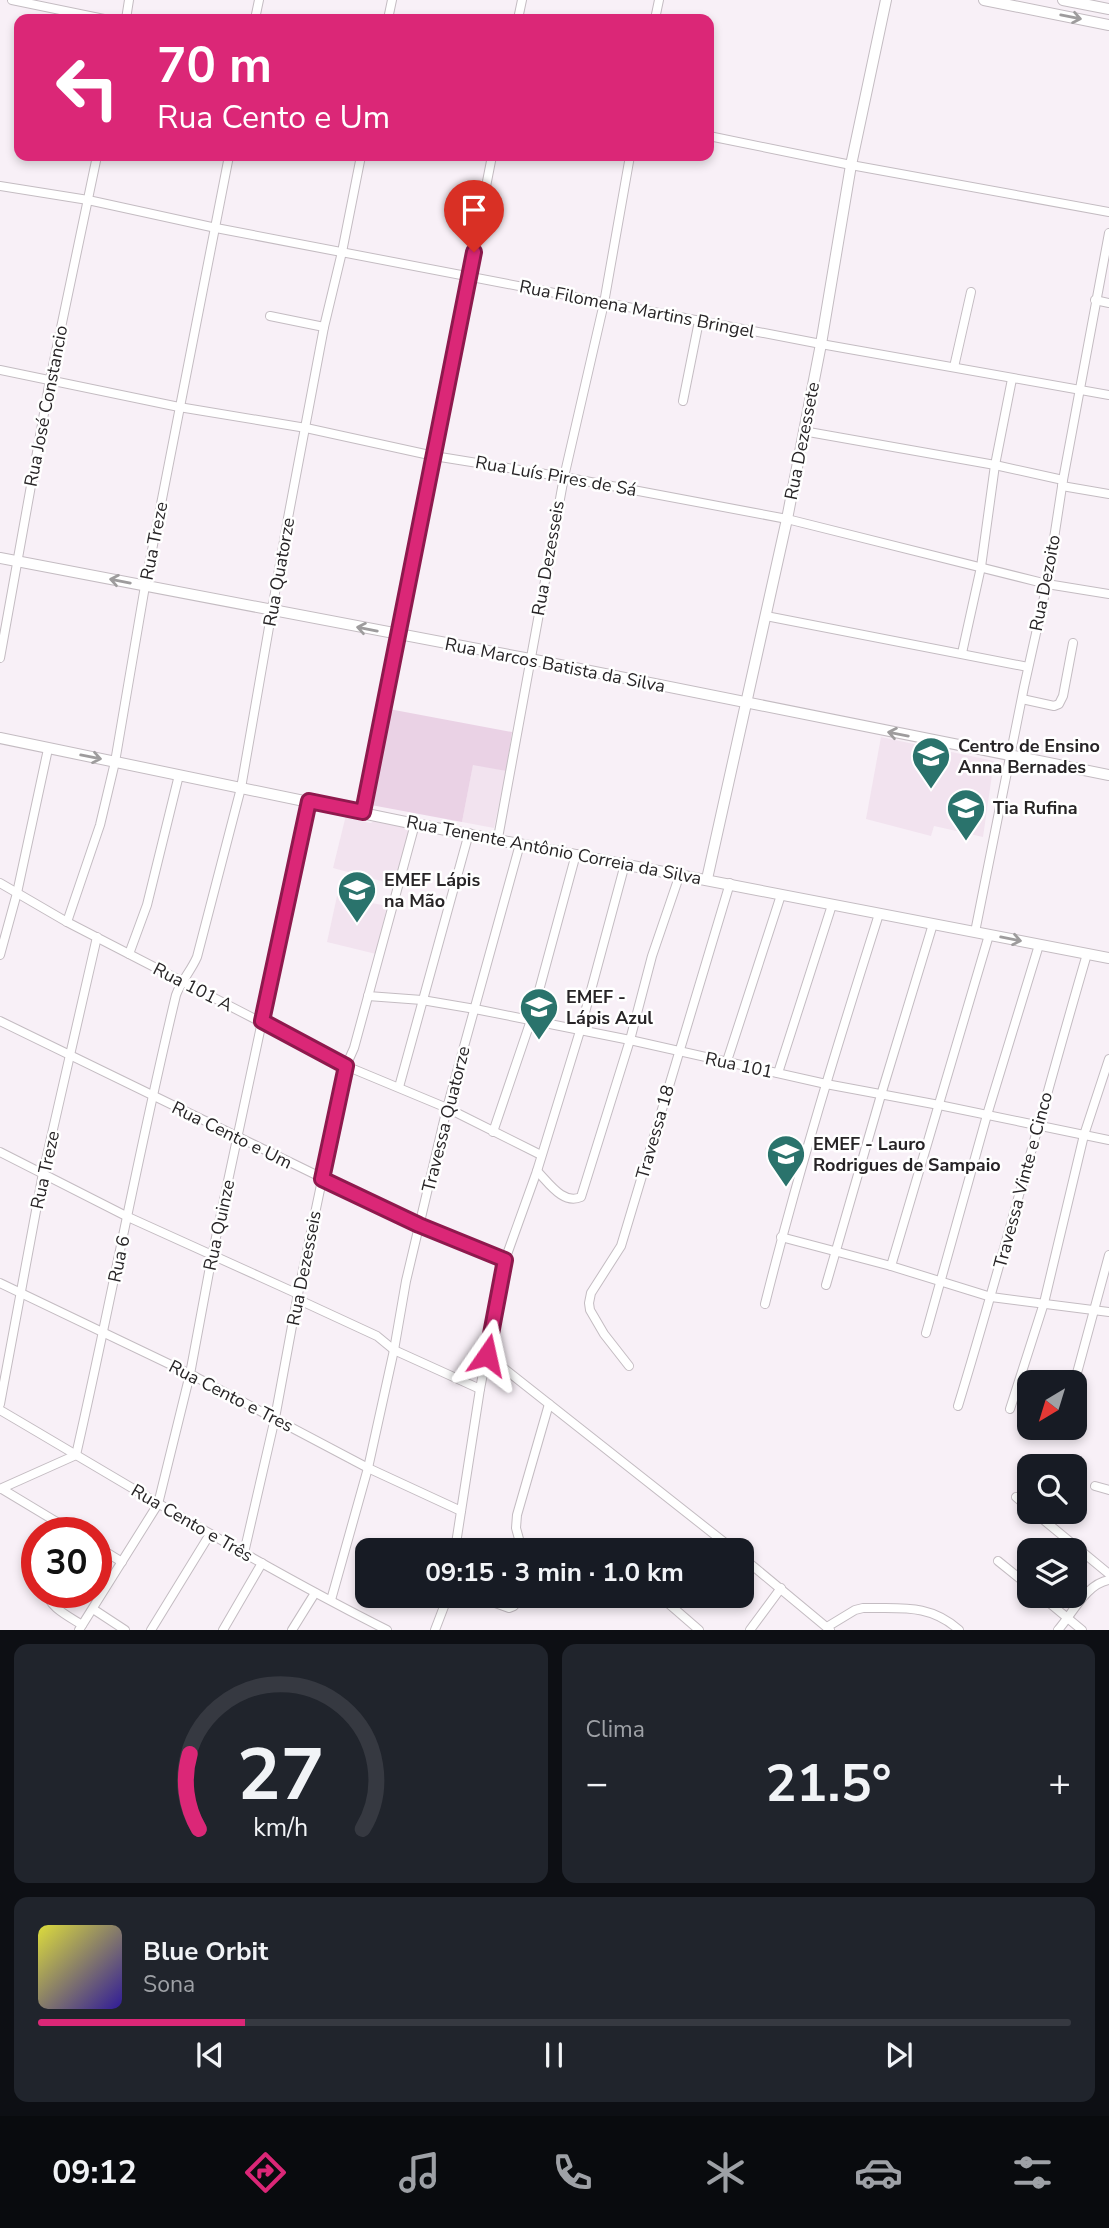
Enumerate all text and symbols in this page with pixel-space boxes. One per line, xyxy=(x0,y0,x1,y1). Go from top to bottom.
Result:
one-way arrow xyxy=(1059,11,1082,25)
text: 70 m xyxy=(157,32,272,99)
icon: left xyxy=(42,42,133,133)
text: Rua Cento e Um xyxy=(157,96,390,139)
pin xyxy=(444,180,504,252)
icon: arrive xyxy=(455,191,493,229)
street label: Rua Filomena Martins Bringel xyxy=(517,274,757,344)
street label: Rua José Constancio xyxy=(19,323,73,489)
street label: Rua Dezessete xyxy=(779,380,825,502)
street label: Rua Luís Pires de Sá xyxy=(473,450,639,502)
street label: Rua Dezesseis xyxy=(526,498,570,618)
street label: Rua Treze xyxy=(135,500,173,582)
street label: Rua Quatorze xyxy=(258,516,300,628)
street label: Rua Dezoito xyxy=(1024,533,1066,633)
one-way arrow xyxy=(109,574,132,587)
one-way arrow xyxy=(356,622,379,635)
street label: Rua Marcos Batista da Silva xyxy=(443,632,667,698)
one-way arrow xyxy=(887,726,910,740)
place label: Centro de Ensino Anna Bernades xyxy=(958,734,1100,779)
school or university icon: Centro de Ensino Anna Bernades xyxy=(910,735,952,790)
one-way arrow xyxy=(79,751,102,765)
school or university icon: Tia Rufina xyxy=(945,787,987,842)
place label: Tia Rufina xyxy=(993,796,1078,820)
street label: Rua Tenente Antônio Correia da Silva xyxy=(404,810,704,890)
place label: EMEF Lápis na Mão xyxy=(384,868,480,913)
school or university icon: EMEF Lápis na Mão xyxy=(336,869,378,924)
one-way arrow xyxy=(999,933,1022,947)
street label: Rua 101 A xyxy=(149,957,237,1017)
place label: EMEF - Lápis Azul xyxy=(566,985,653,1030)
school or university icon: EMEF - Lápis Azul xyxy=(518,986,560,1041)
street label: Travessa Quatorze xyxy=(416,1044,476,1194)
street label: Rua 101 xyxy=(703,1046,775,1084)
street label: Travessa 18 xyxy=(630,1082,680,1182)
street label: Travessa Vinte e Cinco xyxy=(988,1089,1058,1271)
street label: Rua Cento e Um xyxy=(168,1095,296,1175)
street label: Rua Treze xyxy=(25,1129,65,1211)
place label: EMEF - Lauro Rodrigues de Sampaio xyxy=(813,1132,1001,1177)
school or university icon: EMEF - Lauro Rodrigues de Sampaio xyxy=(765,1133,807,1188)
street label: Rua Quinze xyxy=(198,1177,240,1273)
street label: Rua Dezesseis xyxy=(281,1208,327,1328)
street label: Rua 6 xyxy=(102,1233,136,1285)
position arrow xyxy=(450,1318,524,1392)
street label: Rua Cento e Tres xyxy=(165,1354,297,1438)
north arrow xyxy=(1017,1370,1087,1440)
map controls xyxy=(1017,1370,1087,1608)
button: search xyxy=(1017,1454,1087,1524)
street label: Rua Cento e Três xyxy=(127,1478,257,1568)
speed limit sign: 30 xyxy=(21,1517,112,1608)
button: layers xyxy=(1017,1538,1087,1608)
text: 09:15 · 3 min · 1.0 km xyxy=(425,1555,684,1590)
text: Clima xyxy=(586,1714,645,1745)
text: 27 xyxy=(237,1726,324,1826)
text: 21.5° xyxy=(765,1748,891,1819)
text: − xyxy=(586,1758,608,1809)
text: + xyxy=(1048,1758,1071,1809)
text: km/h xyxy=(253,1811,308,1845)
text: Blue Orbit xyxy=(143,1934,268,1969)
text: Sona xyxy=(143,1969,195,2000)
icon: previous xyxy=(191,2036,229,2074)
icon: pause xyxy=(535,2036,573,2074)
icon: next xyxy=(880,2036,918,2074)
icon: directions xyxy=(241,2148,290,2197)
icon: music xyxy=(395,2148,444,2197)
icon: phone xyxy=(548,2148,597,2197)
icon: climate xyxy=(701,2148,750,2197)
icon: car xyxy=(854,2148,903,2197)
icon: filters xyxy=(1008,2148,1057,2197)
text: 09:12 xyxy=(52,2151,137,2194)

